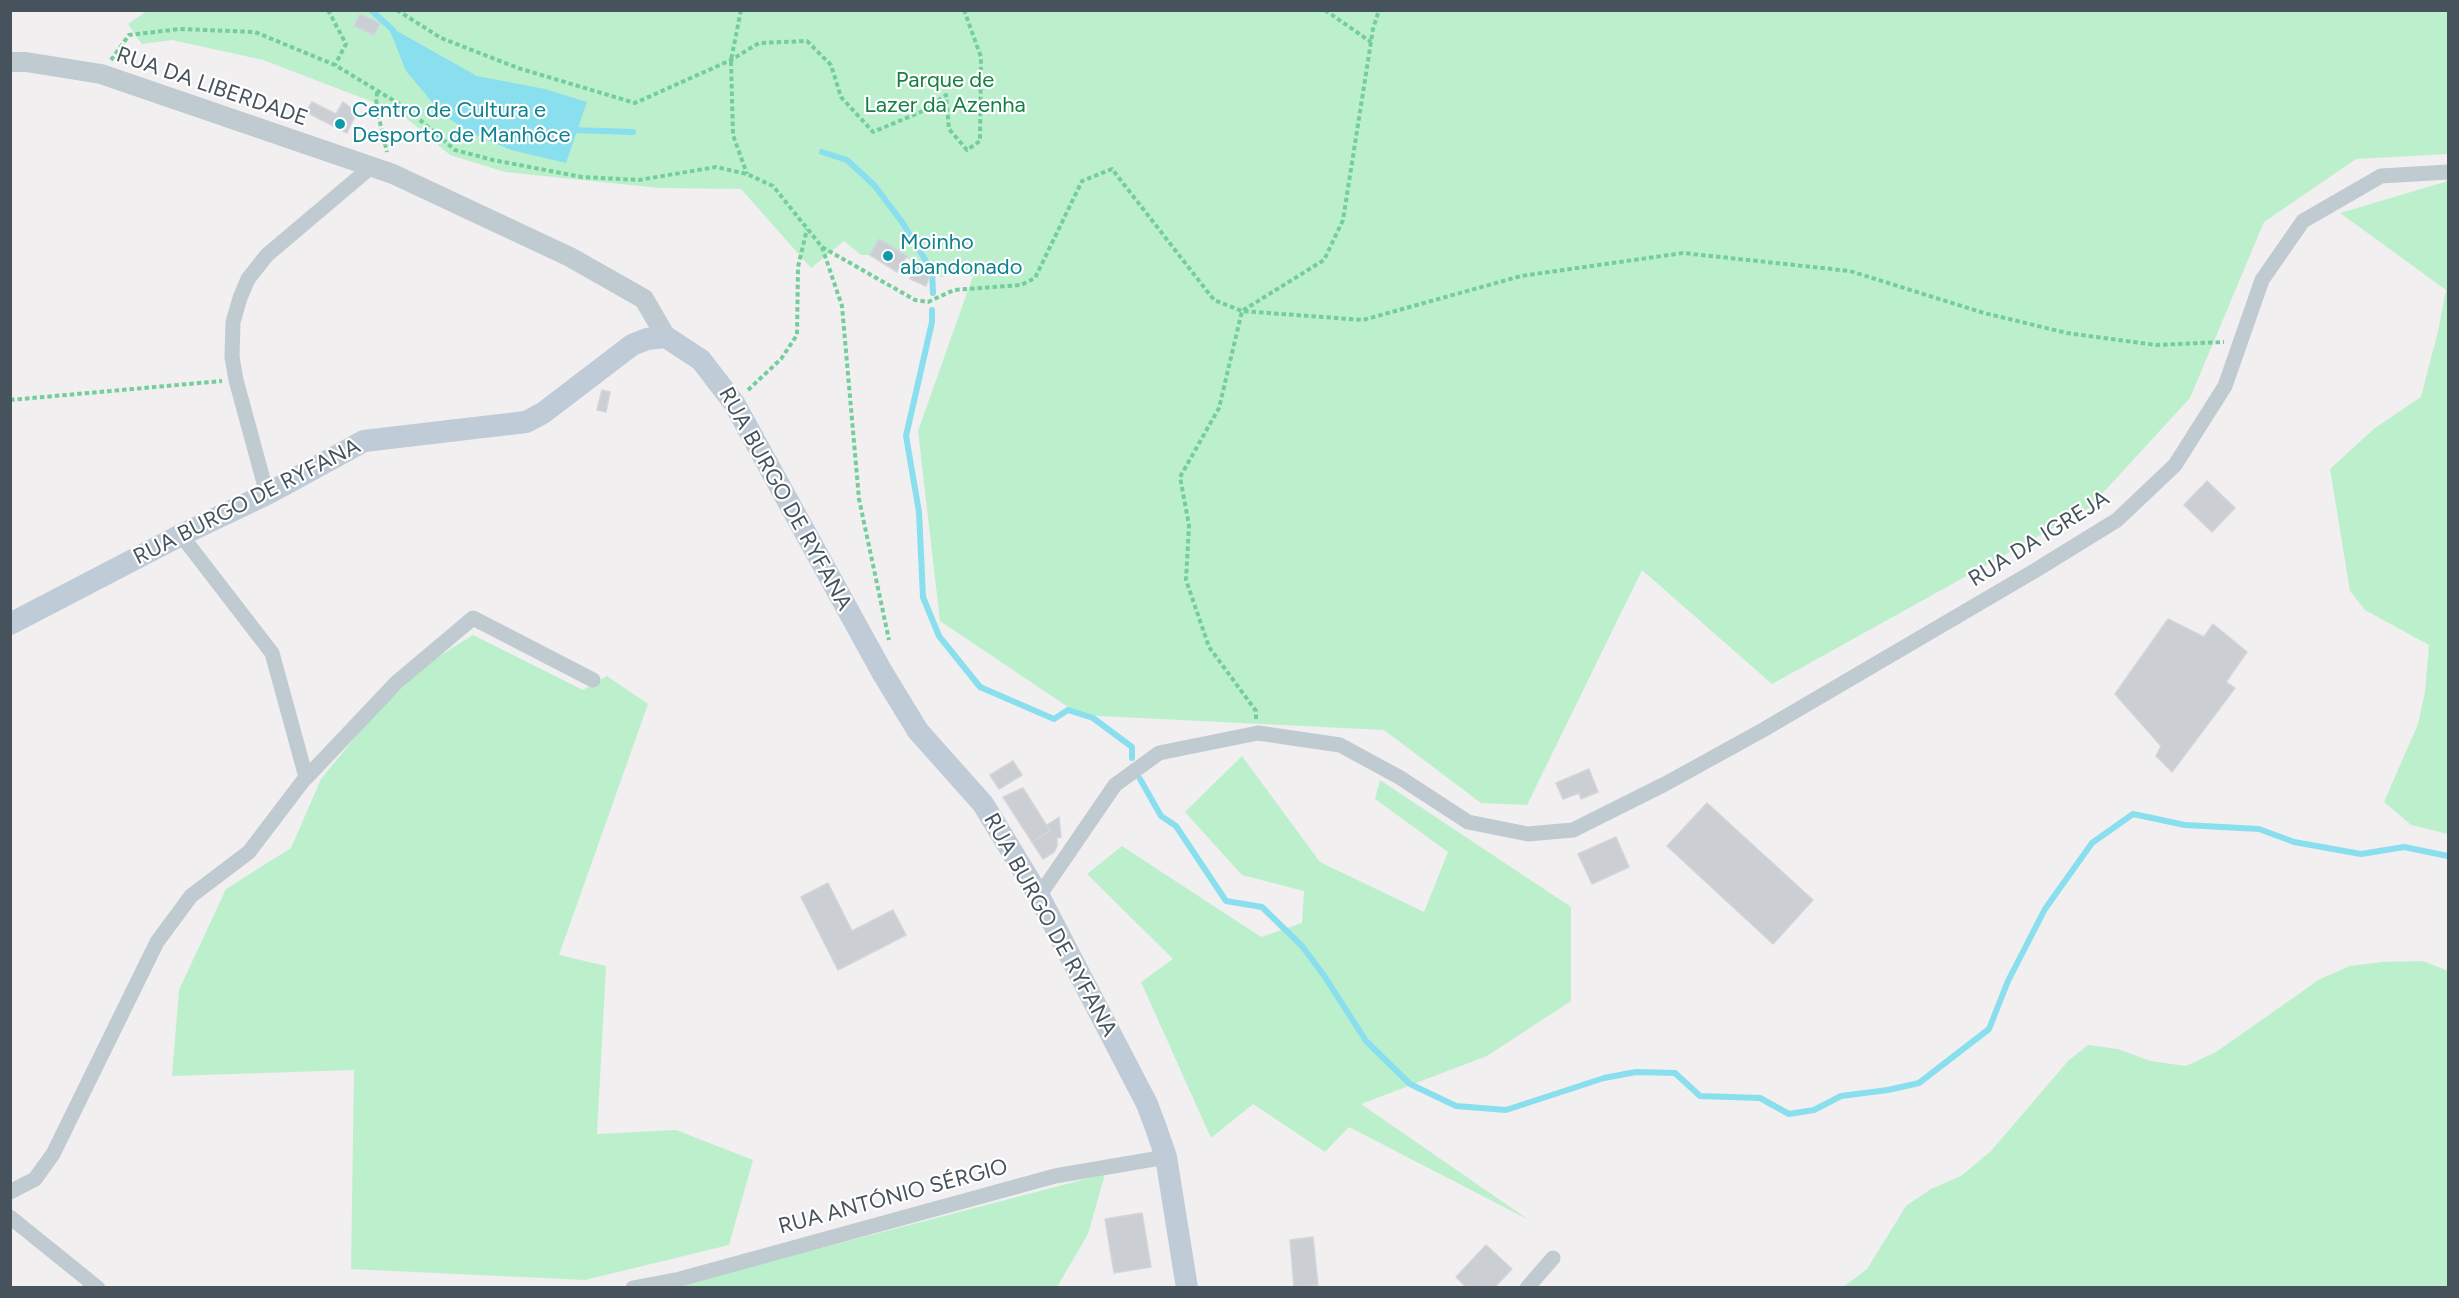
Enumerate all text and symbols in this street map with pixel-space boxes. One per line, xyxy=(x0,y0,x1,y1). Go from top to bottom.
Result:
street label: RUA DA LIBERDADE xyxy=(113,42,311,132)
park label: Parque de Lazer da Azenha xyxy=(864,68,1026,119)
place label: Centro de Cultura e Desporto de Manhôce xyxy=(352,98,570,150)
marker: Centro de Cultura e Desporto de Manhôce xyxy=(333,117,347,131)
place label: Moinho abandonado xyxy=(900,230,1022,282)
marker: Moinho abandonado xyxy=(881,249,895,263)
street label: RUA BURGO DE RYFANA xyxy=(713,383,857,615)
street label: RUA BURGO DE RYFANA xyxy=(129,433,365,571)
street label: RUA DA IGREJA xyxy=(1964,485,2114,593)
street label: RUA BURGO DE RYFANA xyxy=(978,809,1122,1041)
street label: RUA ANTÓNIO SÉRGIO xyxy=(776,1154,1010,1240)

